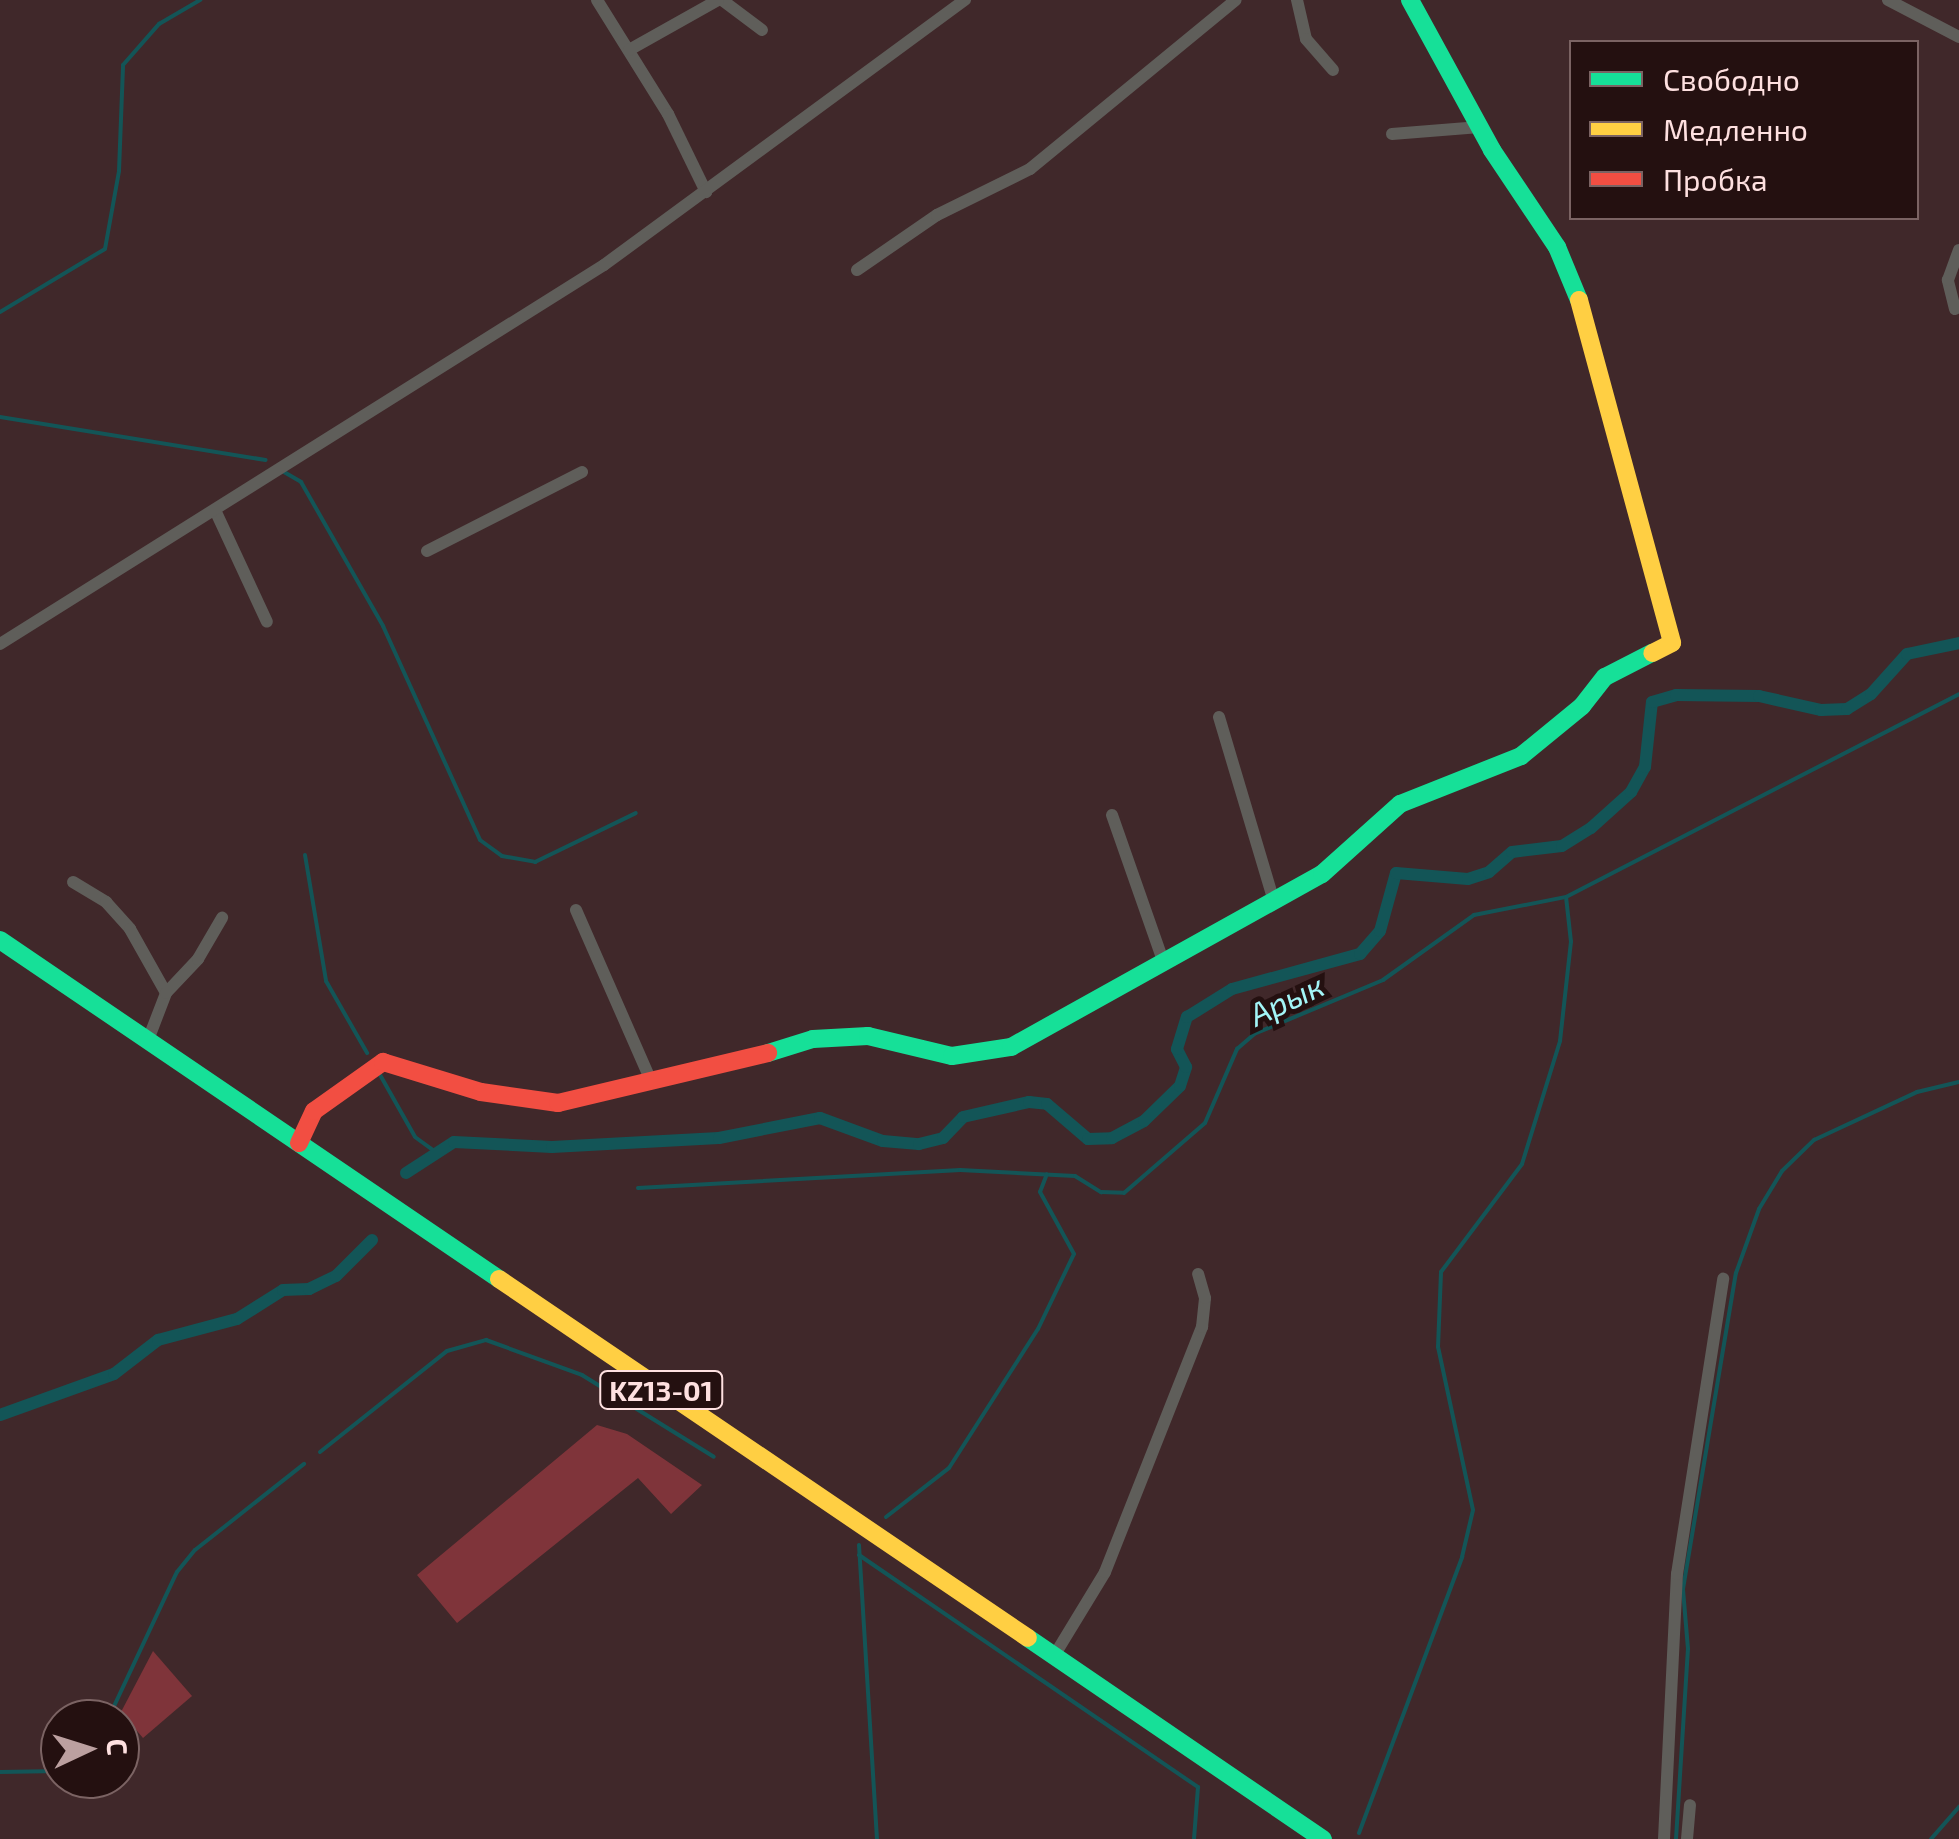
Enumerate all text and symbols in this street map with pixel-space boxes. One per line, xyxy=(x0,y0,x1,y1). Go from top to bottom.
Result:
legend xyxy=(1569,40,1919,220)
text: Свободно xyxy=(1663,61,1800,97)
text: Медленно xyxy=(1663,111,1808,147)
text: Пробка xyxy=(1663,161,1768,197)
water label: Арык xyxy=(1242,965,1330,1033)
road number: KZ13-01 xyxy=(598,1367,724,1413)
north arrow xyxy=(40,1699,140,1799)
text: С xyxy=(100,1738,135,1756)

